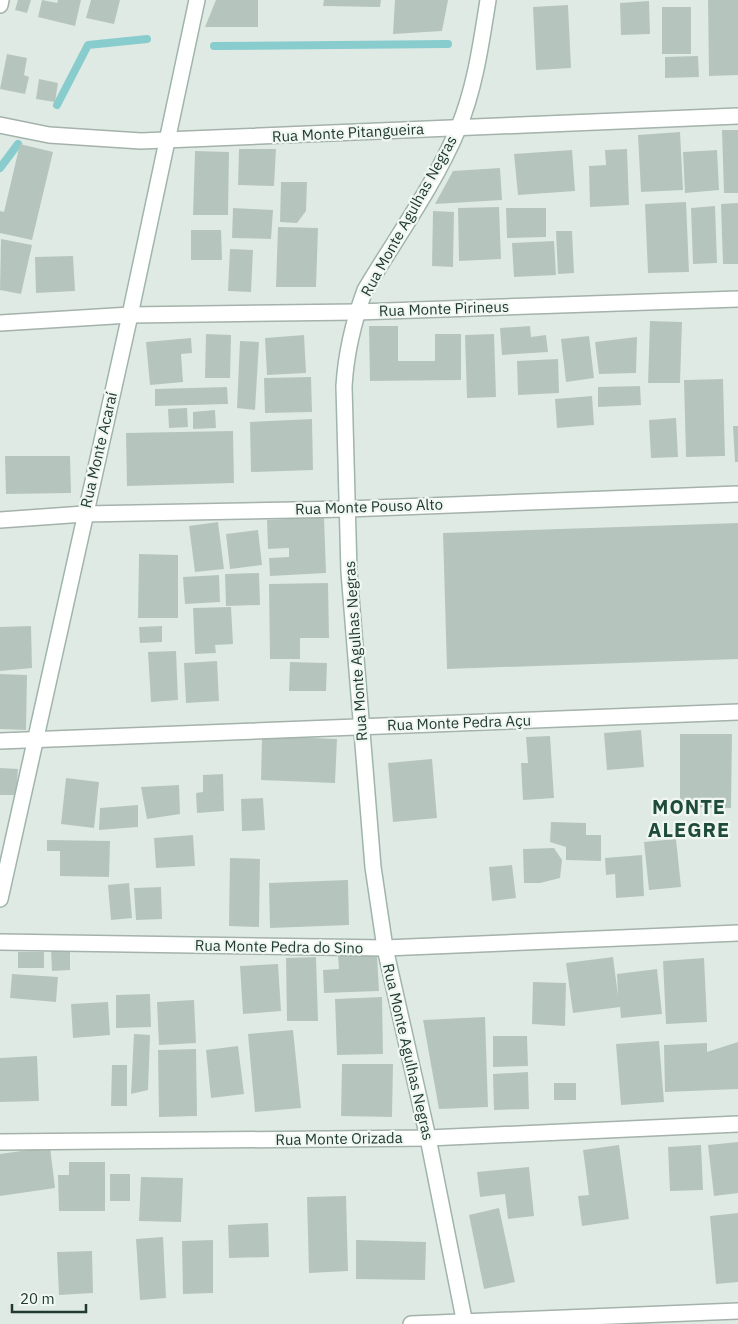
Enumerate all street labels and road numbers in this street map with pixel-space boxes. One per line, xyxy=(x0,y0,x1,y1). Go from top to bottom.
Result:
street label: Rua Monte Pitangueira xyxy=(271,119,424,146)
street label: Rua Monte Agulhas Negras xyxy=(356,132,461,299)
street label: Rua Monte Pirineus xyxy=(378,297,509,320)
street label: Rua Monte Acaraí xyxy=(76,390,121,510)
street label: Rua Monte Pouso Alto xyxy=(295,494,443,519)
street label: Rua Monte Agulhas Negras xyxy=(340,560,371,742)
street label: Rua Monte Pedra Açu xyxy=(387,710,531,735)
street label: Rua Monte Pedra do Sino xyxy=(195,936,363,957)
street label: Rua Monte Agulhas Negras xyxy=(379,962,438,1142)
street label: Rua Monte Orizada xyxy=(275,1128,403,1149)

